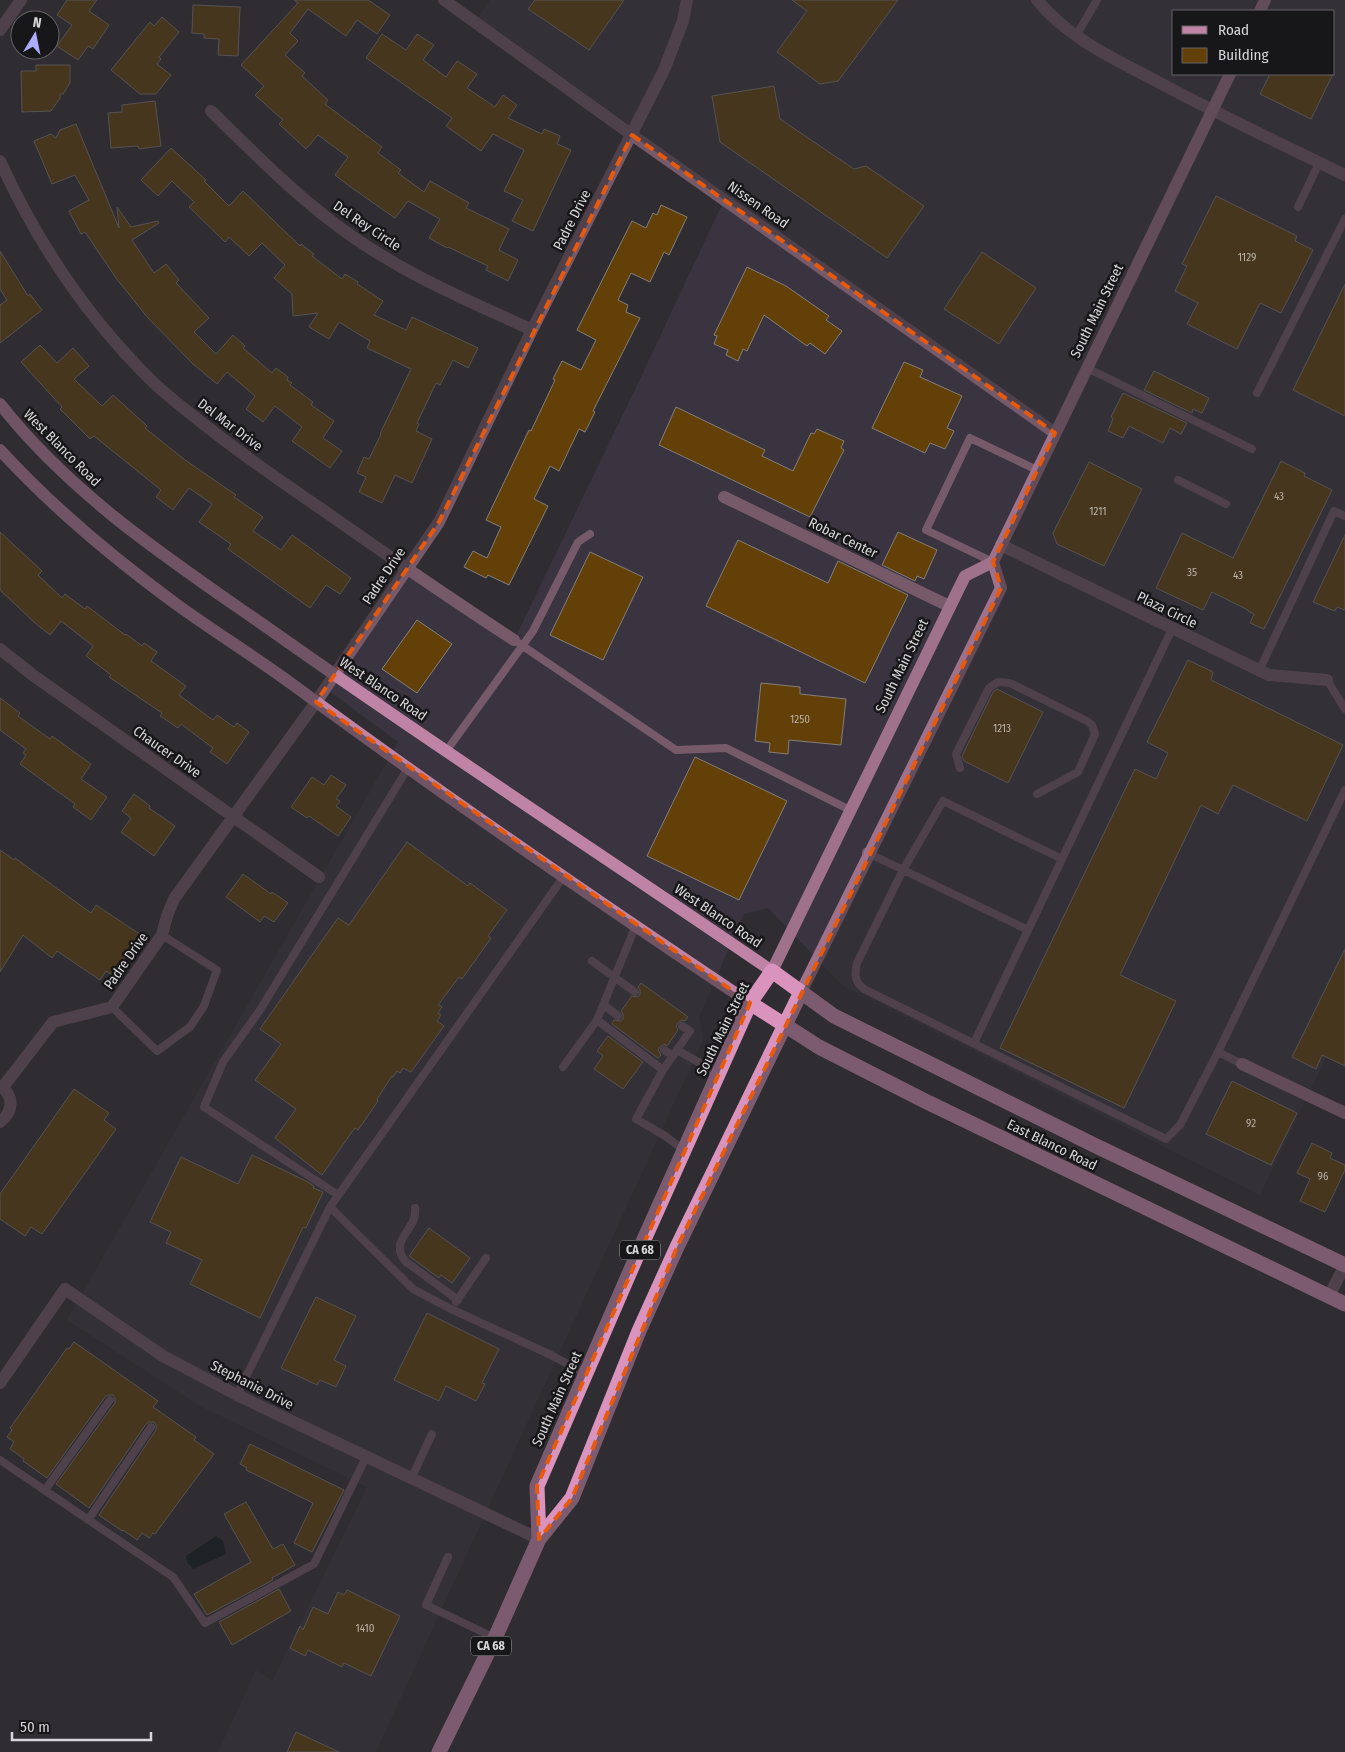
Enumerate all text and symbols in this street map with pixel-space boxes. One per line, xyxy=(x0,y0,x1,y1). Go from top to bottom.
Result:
north arrow xyxy=(10,10,60,60)
legend xyxy=(1172,10,1335,75)
text: N xyxy=(32,14,43,32)
text: Road xyxy=(1218,21,1249,39)
text: Building xyxy=(1218,46,1269,64)
street label: Nissen Road xyxy=(724,178,792,232)
street label: Padre Drive xyxy=(550,187,594,253)
street label: Del Rey Circle xyxy=(330,197,404,255)
house number: 1129 xyxy=(1238,251,1256,264)
street label: South Main Street xyxy=(1067,261,1127,361)
street label: Del Mar Drive xyxy=(194,395,266,455)
street label: West Blanco Road xyxy=(20,406,104,490)
house number: 43 xyxy=(1274,490,1284,503)
house number: 1211 xyxy=(1089,505,1107,518)
street label: Robar Center xyxy=(806,514,880,562)
street label: Padre Drive xyxy=(359,544,409,608)
house number: 35 xyxy=(1187,566,1197,579)
house number: 43 xyxy=(1233,569,1243,582)
street label: Plaza Circle xyxy=(1134,588,1200,632)
street label: South Main Street xyxy=(872,616,932,716)
street label: West Blanco Road xyxy=(336,653,430,725)
house number: 1250 xyxy=(790,713,810,726)
street label: Chaucer Drive xyxy=(130,722,204,782)
house number: 1213 xyxy=(993,722,1011,735)
street label: West Blanco Road xyxy=(671,880,765,952)
street label: Padre Drive xyxy=(100,929,152,993)
street label: South Main Street xyxy=(693,979,753,1079)
street label: East Blanco Road xyxy=(1004,1116,1100,1174)
house number: 92 xyxy=(1246,1117,1256,1130)
house number: 96 xyxy=(1318,1170,1329,1183)
road number: CA 68 xyxy=(620,1240,660,1260)
street label: South Main Street xyxy=(528,1348,586,1449)
street label: Stephanie Drive xyxy=(208,1357,296,1413)
house number: 1410 xyxy=(355,1622,375,1635)
road number: CA 68 xyxy=(471,1636,511,1655)
scale bar xyxy=(12,1710,151,1742)
text: 50 m xyxy=(20,1718,50,1736)

